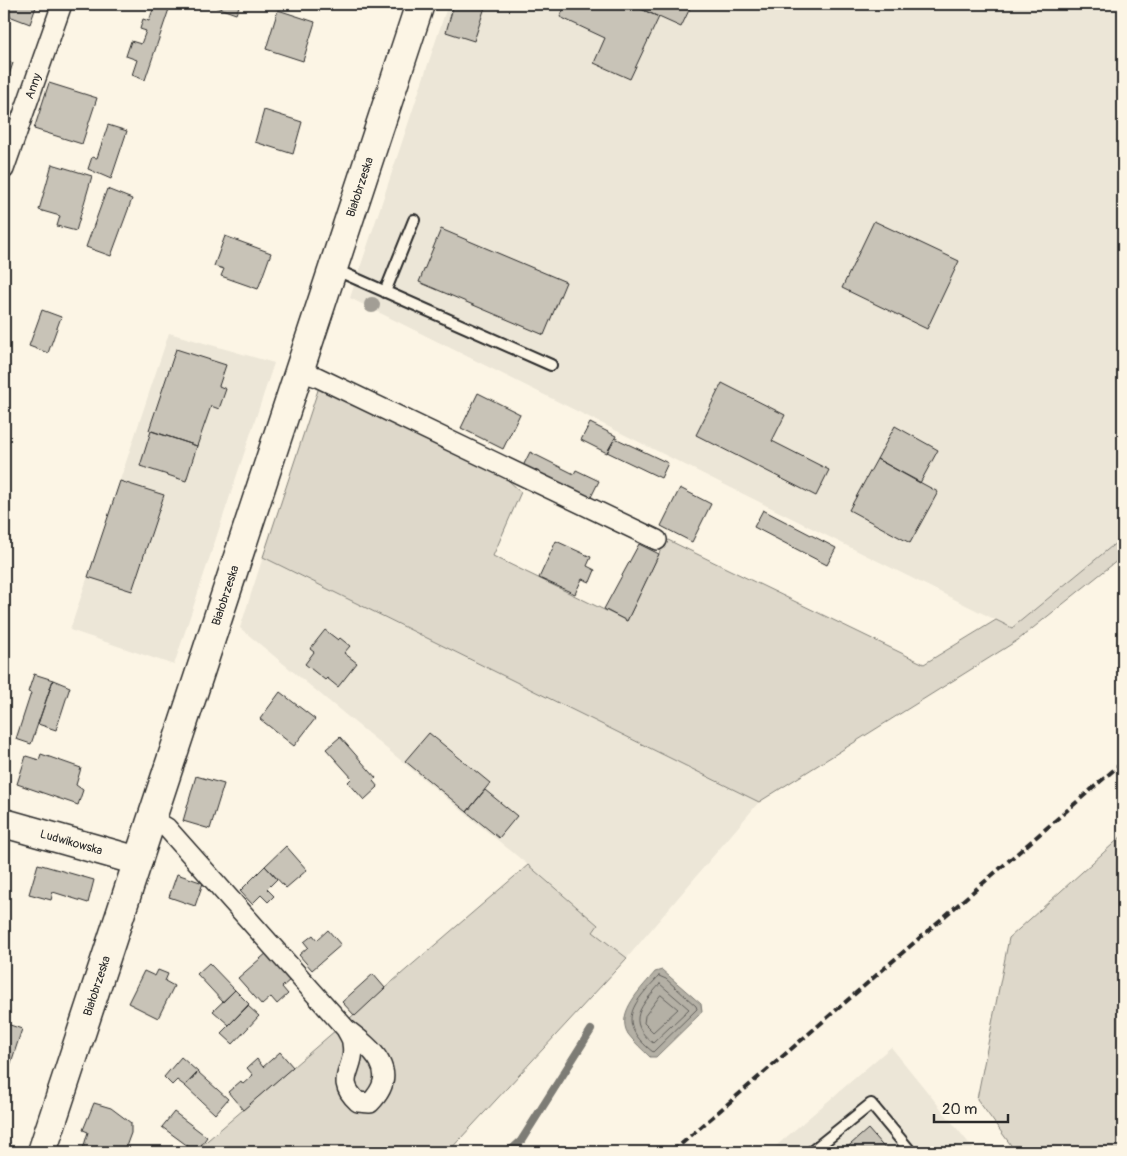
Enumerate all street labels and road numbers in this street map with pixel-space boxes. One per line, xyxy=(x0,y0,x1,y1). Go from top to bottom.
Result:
street label: Anny xyxy=(22,71,45,101)
street label: Białobrzeska xyxy=(343,155,377,219)
street label: Białobrzeska xyxy=(208,563,242,627)
street label: Ludwikowska xyxy=(38,826,105,858)
street label: Białobrzeska xyxy=(80,953,114,1018)

